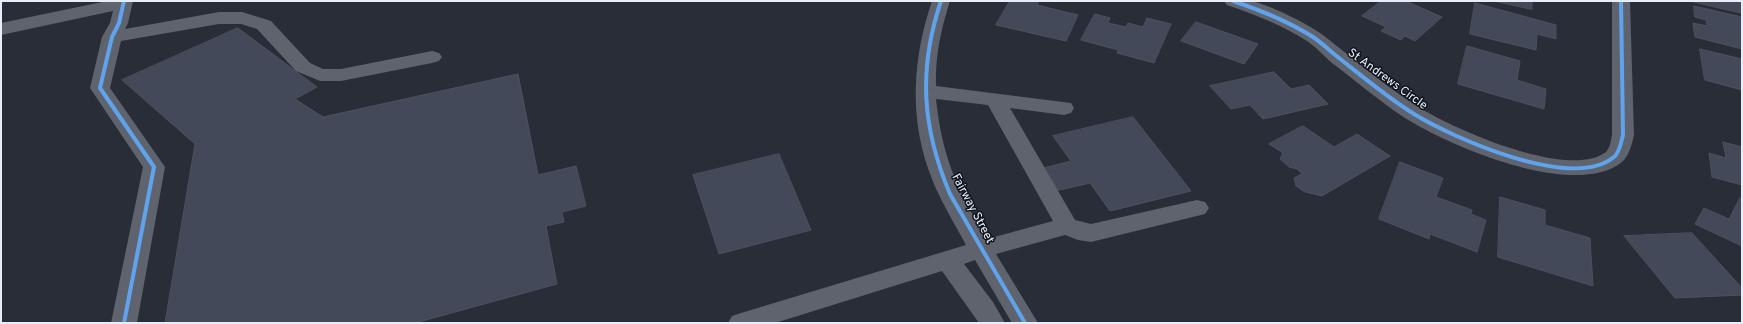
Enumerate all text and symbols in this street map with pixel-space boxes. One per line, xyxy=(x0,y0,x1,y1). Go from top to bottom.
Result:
street label: St Andrews Circle xyxy=(1344,46,1430,114)
street label: Fairway Street xyxy=(948,172,996,246)

